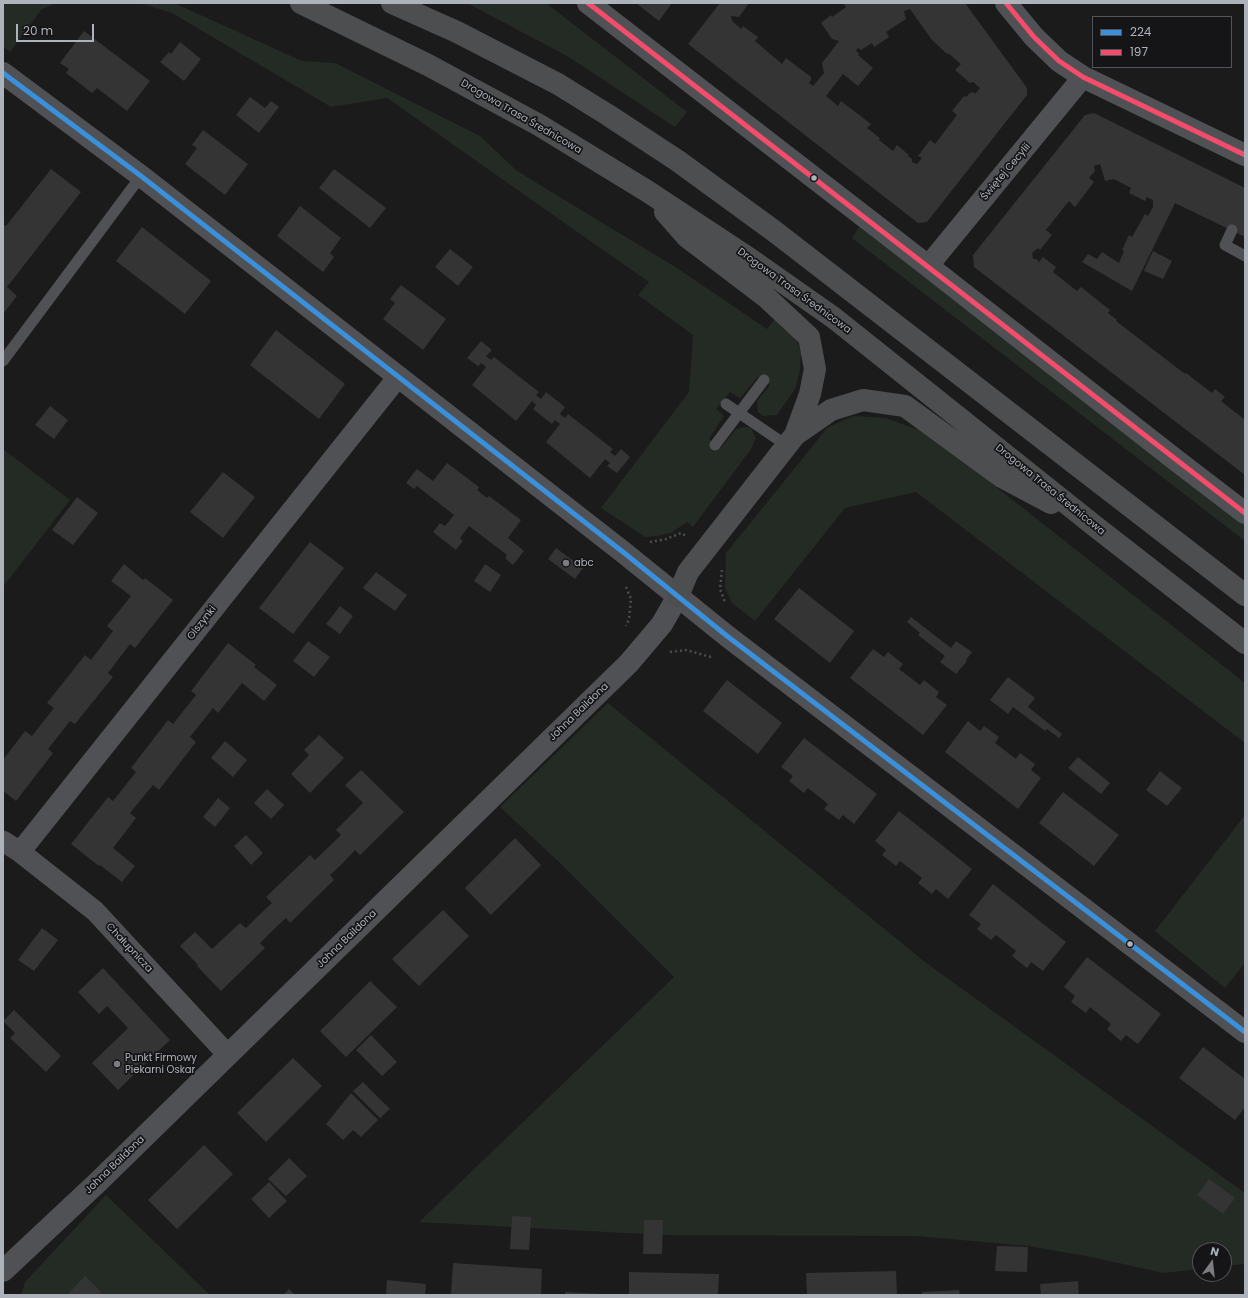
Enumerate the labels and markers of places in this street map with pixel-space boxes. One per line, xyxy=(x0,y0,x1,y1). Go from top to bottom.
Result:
unlabelled marker xyxy=(809,173,819,183)
place label: abc xyxy=(574,557,594,569)
marker: abc xyxy=(561,558,571,568)
unlabelled marker xyxy=(1125,939,1135,949)
place label: Punkt Firmowy Piekarni Oskar xyxy=(125,1052,197,1076)
marker: Punkt Firmowy Piekarni Oskar xyxy=(112,1059,122,1069)

